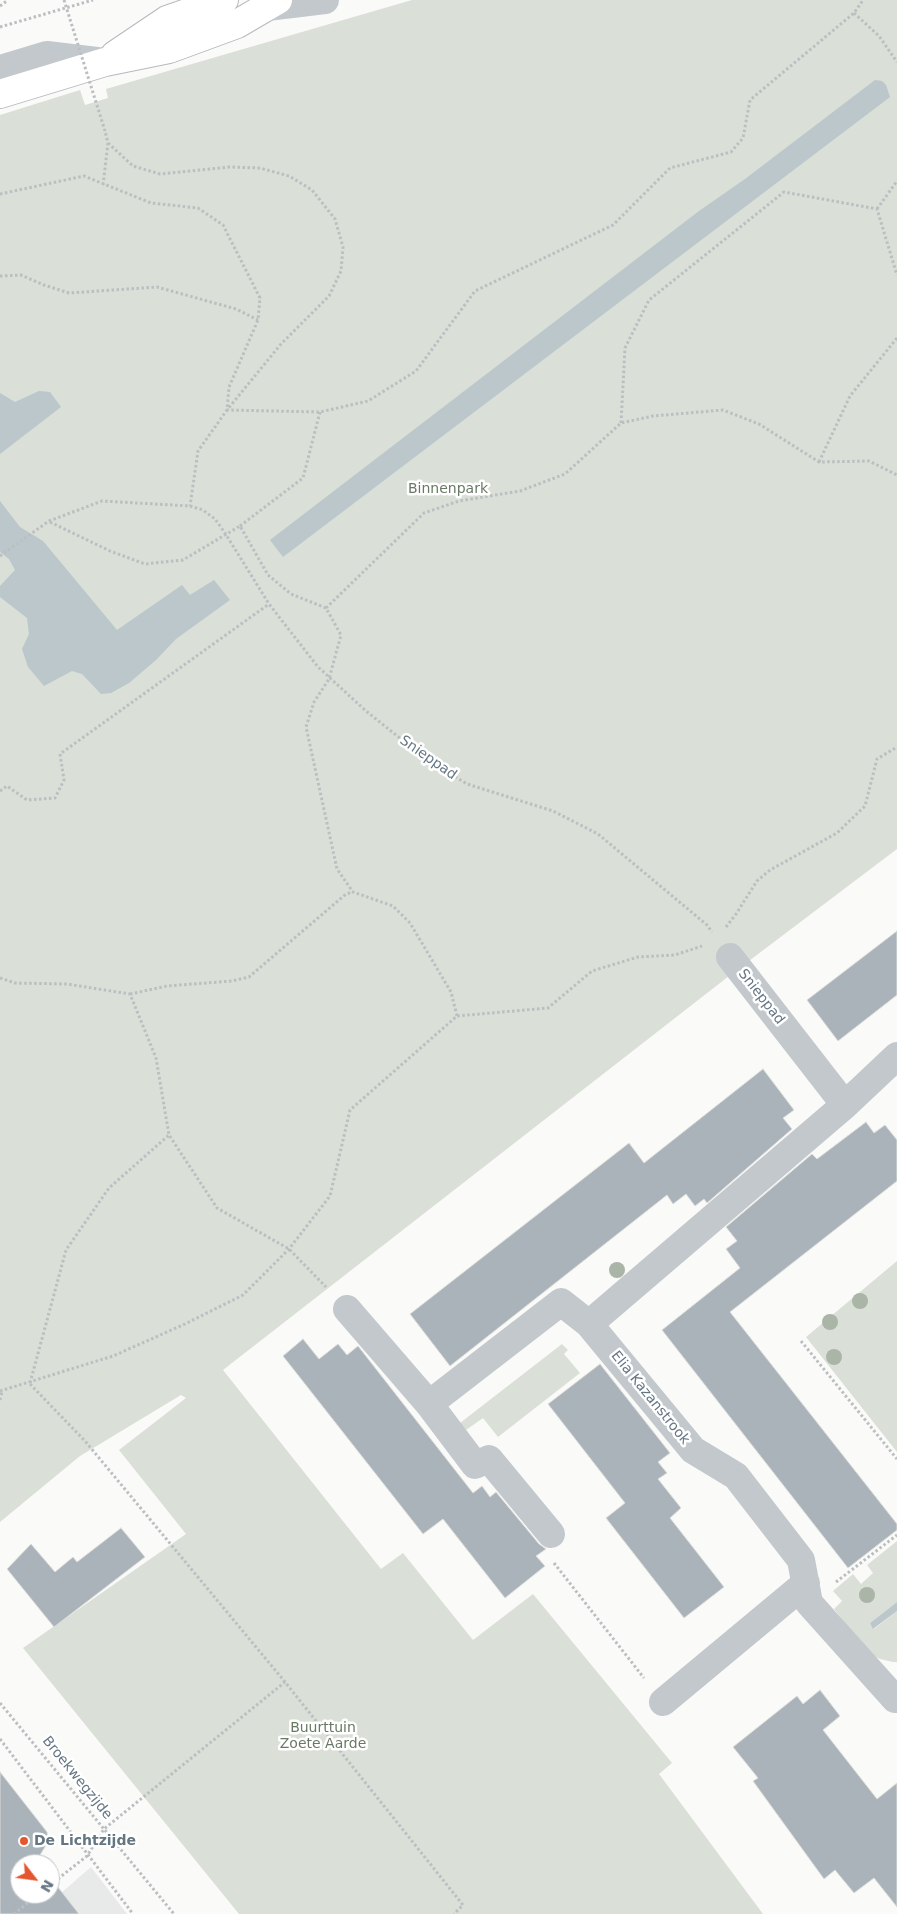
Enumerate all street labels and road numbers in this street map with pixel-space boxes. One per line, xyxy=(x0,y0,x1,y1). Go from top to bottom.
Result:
street label: Snieppad xyxy=(396,732,460,784)
street label: Snieppad xyxy=(734,966,788,1028)
street label: Elia Kazanstrook xyxy=(607,1348,693,1448)
street label: Broekwegzijde xyxy=(38,1733,116,1823)

